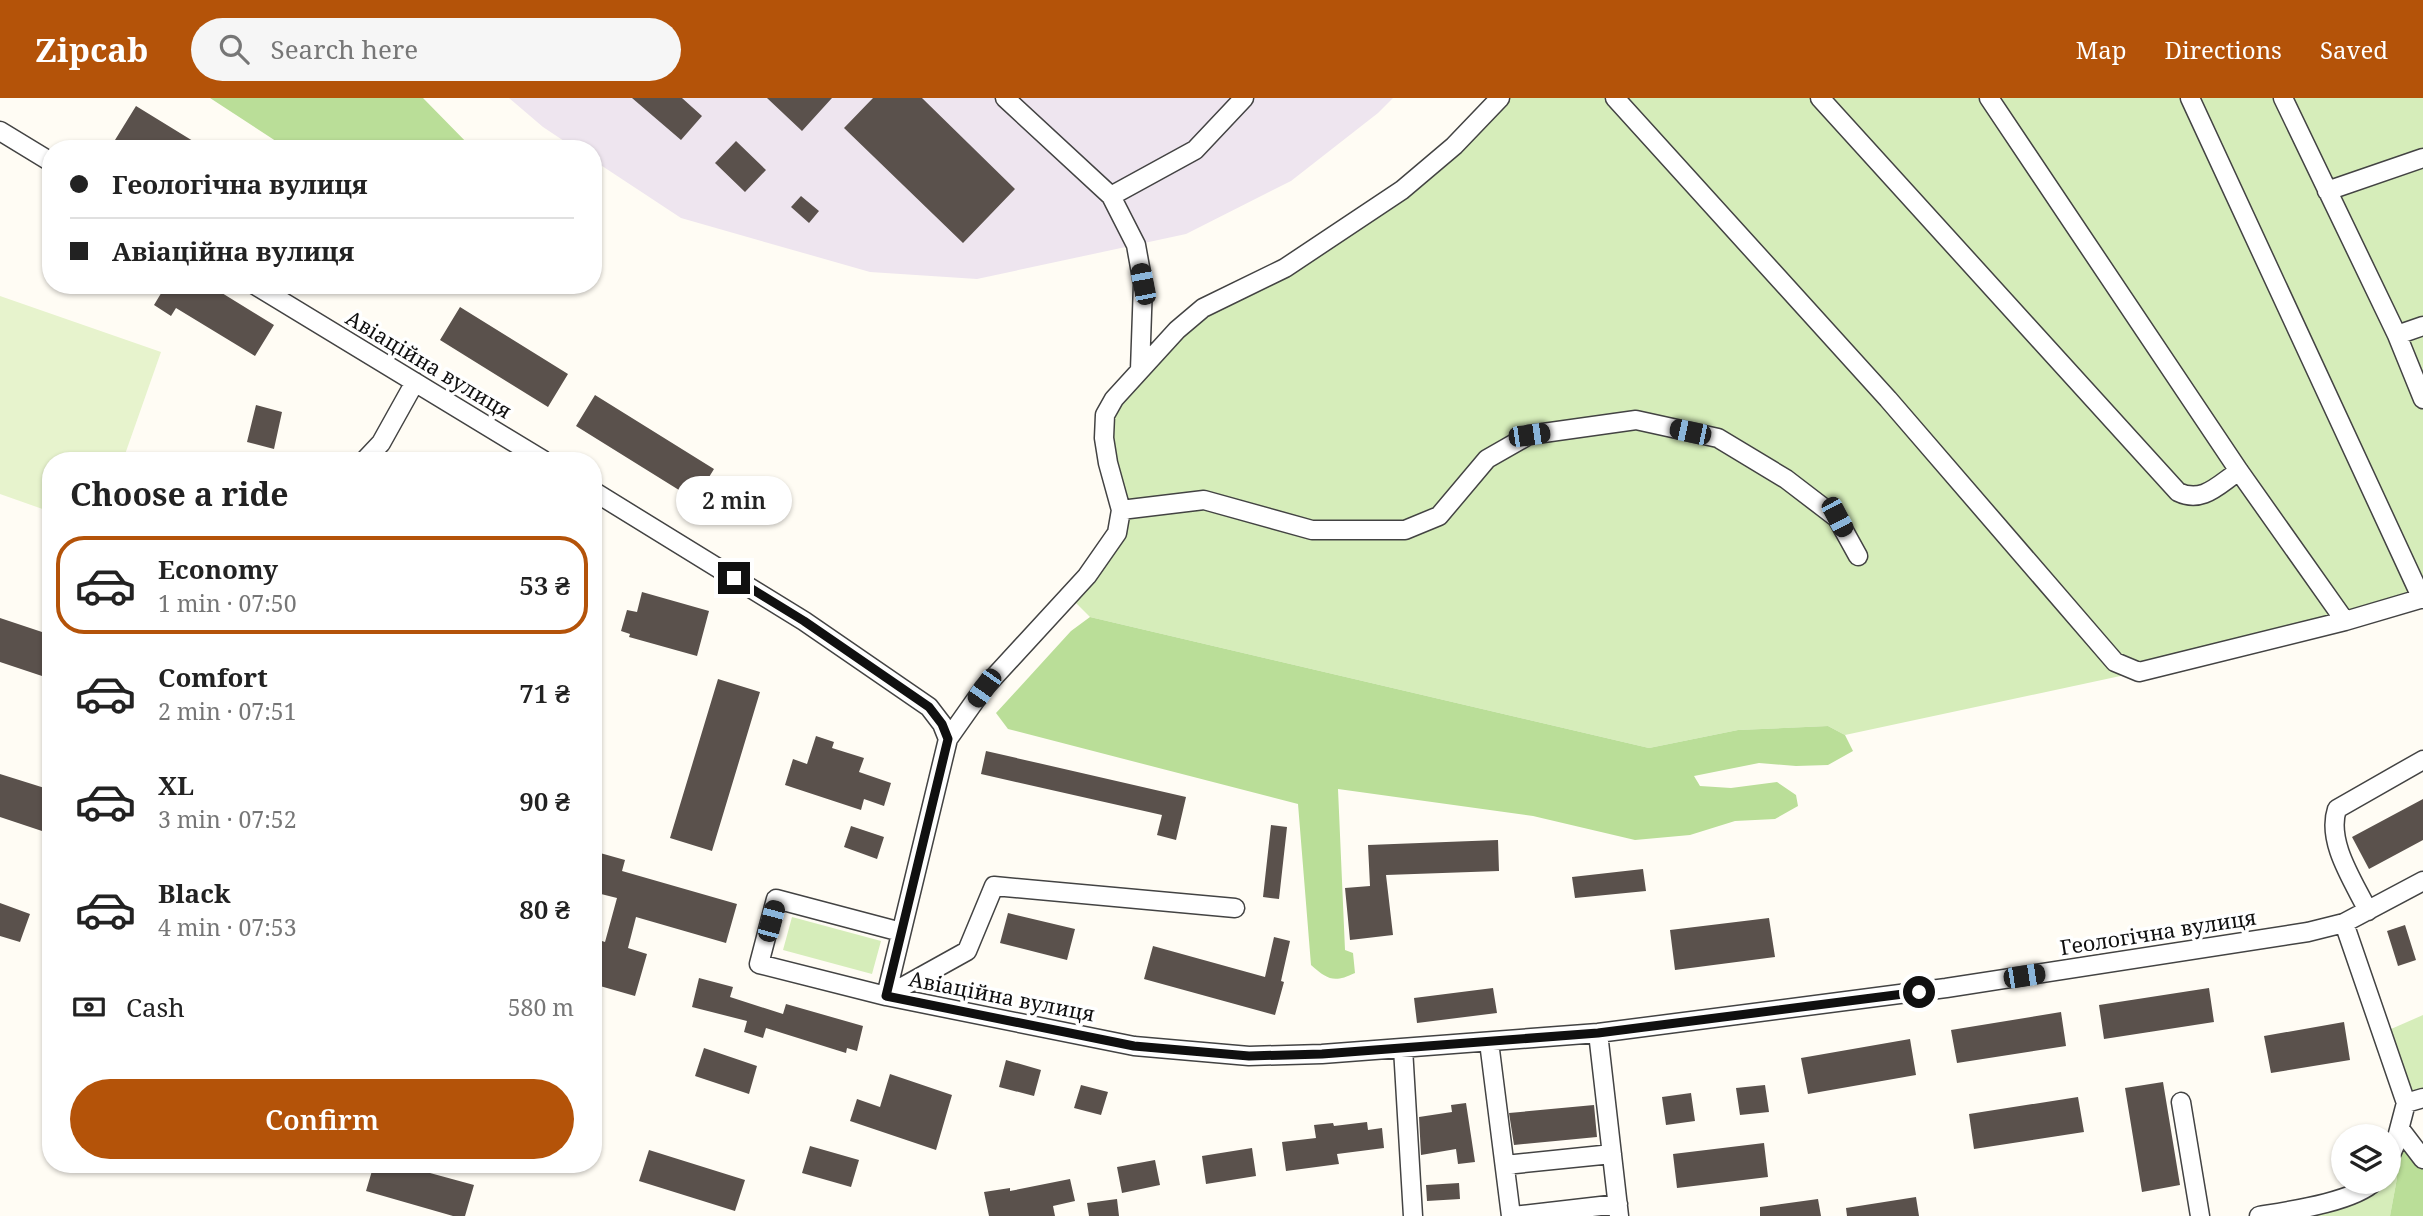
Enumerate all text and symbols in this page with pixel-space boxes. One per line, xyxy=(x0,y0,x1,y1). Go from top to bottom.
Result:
search box xyxy=(191,18,681,81)
text: Zipcab xyxy=(35,27,149,72)
icon: search xyxy=(215,30,253,68)
text: Search here xyxy=(271,31,418,67)
text: Map xyxy=(2076,33,2127,66)
text: Directions xyxy=(2165,33,2282,66)
text: Saved xyxy=(2320,33,2388,66)
text: Геологічна вулиця xyxy=(112,166,368,202)
text: Авіаційна вулиця xyxy=(112,233,354,269)
car xyxy=(1129,261,1158,307)
street label: Авіаційна вулиця xyxy=(341,303,517,425)
car xyxy=(1668,417,1713,447)
car xyxy=(1507,422,1552,448)
text: Choose a ride xyxy=(70,472,289,515)
callout: 2 min xyxy=(676,476,792,526)
text: 2 min xyxy=(702,484,766,516)
car xyxy=(1818,494,1857,540)
text: Economy xyxy=(158,551,278,587)
icon: car xyxy=(74,554,137,617)
route end xyxy=(718,562,750,594)
text: 53 ₴ xyxy=(519,567,570,603)
text: 1 min · 07:50 xyxy=(158,587,296,619)
text: Comfort xyxy=(158,659,268,695)
icon: car xyxy=(74,662,137,725)
car xyxy=(964,665,1005,711)
text: 71 ₴ xyxy=(519,675,570,711)
text: 2 min · 07:51 xyxy=(158,695,296,727)
text: XL xyxy=(158,767,194,803)
icon: car xyxy=(74,770,137,833)
text: 90 ₴ xyxy=(519,783,570,819)
text: 3 min · 07:52 xyxy=(158,803,296,835)
text: Black xyxy=(158,875,231,911)
icon: car xyxy=(74,878,137,941)
text: 80 ₴ xyxy=(519,891,570,927)
car xyxy=(756,898,787,944)
street label: Геологічна вулиця xyxy=(2058,903,2258,961)
text: 4 min · 07:53 xyxy=(158,911,296,943)
car xyxy=(2002,962,2047,990)
street label: Авіаційна вулиця xyxy=(907,964,1097,1028)
route start xyxy=(1903,976,1935,1008)
icon: cash xyxy=(70,988,108,1026)
text: Cash xyxy=(126,989,185,1025)
text: 580 m xyxy=(508,991,574,1023)
button: Confirm xyxy=(70,1079,574,1159)
map controls xyxy=(2331,1124,2401,1194)
button: layers xyxy=(2331,1124,2401,1194)

